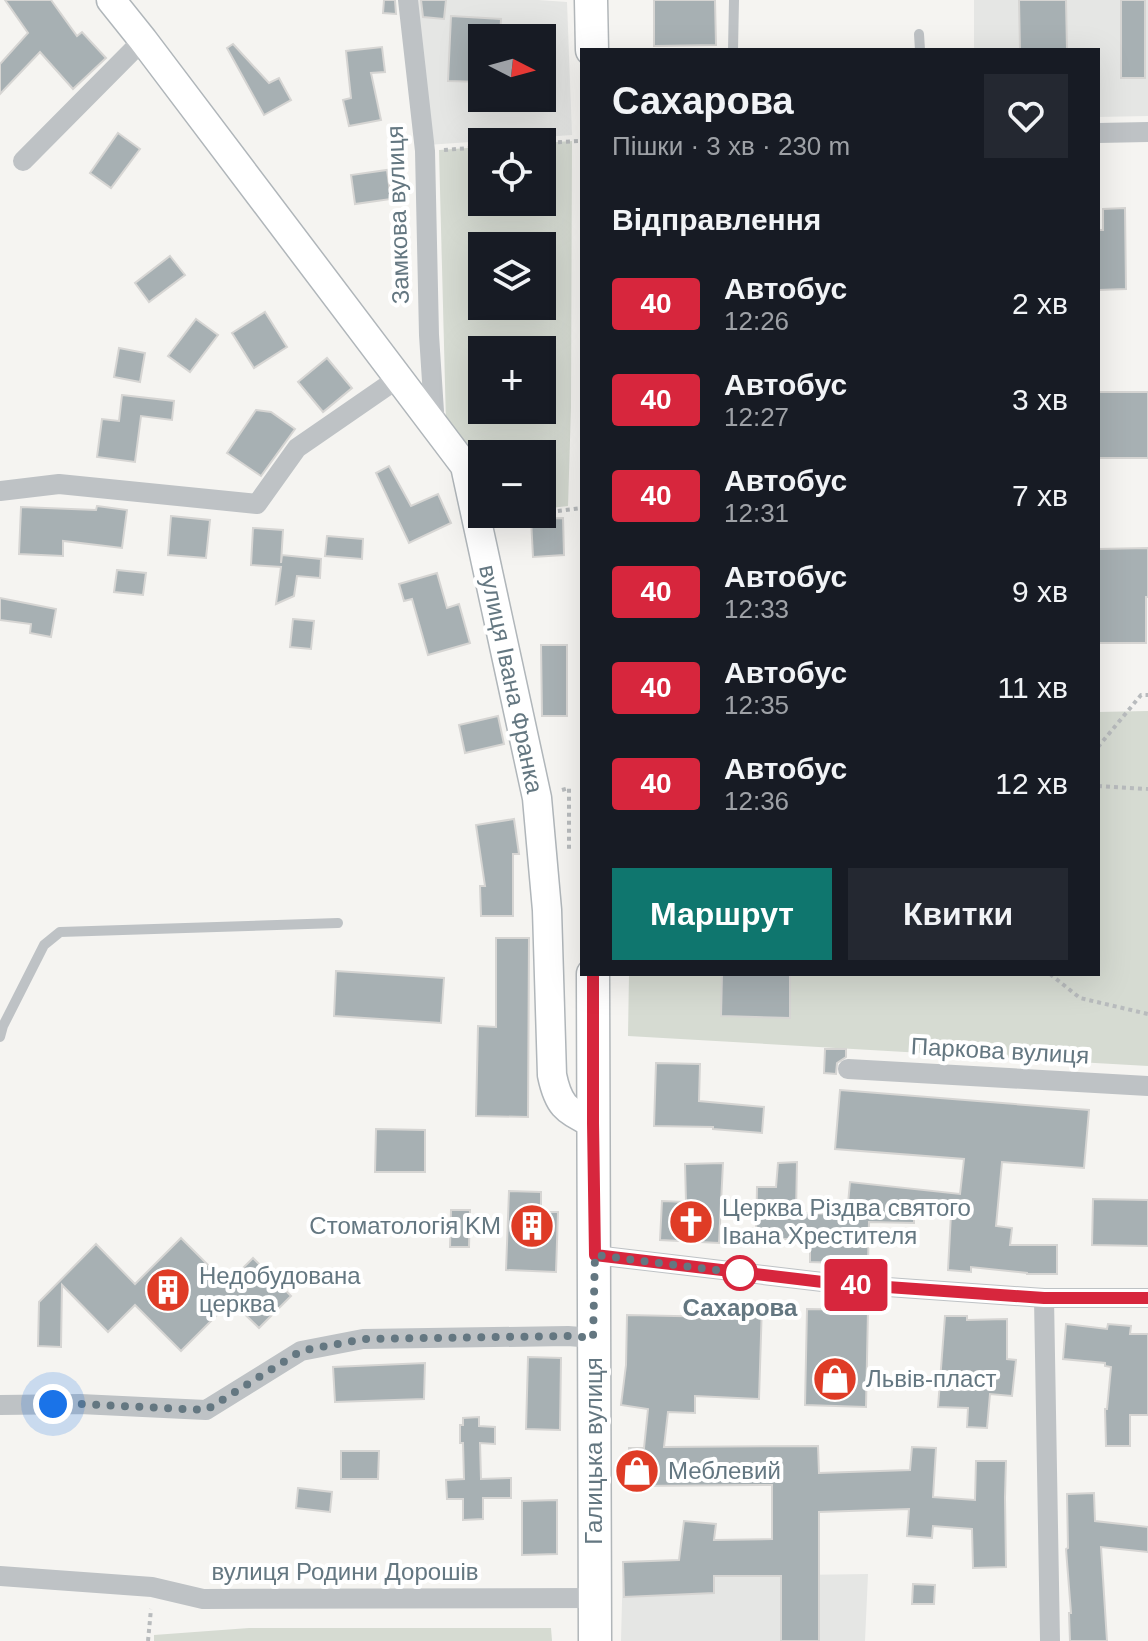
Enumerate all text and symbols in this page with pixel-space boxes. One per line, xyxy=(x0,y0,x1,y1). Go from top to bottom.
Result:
north arrow xyxy=(468,24,556,112)
map controls xyxy=(468,24,556,528)
button: heart xyxy=(984,74,1068,158)
text: Сахарова xyxy=(612,80,794,122)
street label: Замкова вулиця xyxy=(381,125,414,305)
button: locate xyxy=(468,128,556,216)
text: Пішки · 3 хв · 230 m xyxy=(612,131,850,161)
text: Відправлення xyxy=(612,203,821,236)
button: layers xyxy=(468,232,556,320)
text: Автобус xyxy=(724,272,847,305)
text: 2 хв xyxy=(1012,287,1068,320)
text: 40 xyxy=(640,288,672,319)
text: 12:26 xyxy=(724,306,789,336)
button: + xyxy=(468,336,556,424)
text: Автобус xyxy=(724,368,847,401)
text: 3 хв xyxy=(1012,383,1068,416)
text: 40 xyxy=(640,384,672,415)
text: 12:27 xyxy=(724,402,789,432)
button: − xyxy=(468,440,556,528)
text: Автобус xyxy=(724,464,847,497)
text: 7 хв xyxy=(1012,479,1068,512)
text: 40 xyxy=(640,480,672,511)
text: 12:31 xyxy=(724,498,789,528)
text: Автобус xyxy=(724,560,847,593)
street label: вулиця Івана Франка xyxy=(474,562,549,796)
text: 9 хв xyxy=(1012,575,1068,608)
text: 40 xyxy=(640,576,672,607)
text: 12:33 xyxy=(724,594,789,624)
text: Автобус xyxy=(724,656,847,689)
text: 11 хв xyxy=(998,671,1068,704)
text: 40 xyxy=(640,672,672,703)
text: 12:35 xyxy=(724,690,789,720)
text: Автобус xyxy=(724,752,847,785)
text: 12 хв xyxy=(995,767,1068,800)
text: 40 xyxy=(640,768,672,799)
text: 12:36 xyxy=(724,786,789,816)
button: Маршрут xyxy=(612,868,832,960)
button: Квитки xyxy=(848,868,1068,960)
street label: Паркова вулиця xyxy=(910,1032,1090,1069)
place label: Церква Різдва святого Івана Хрестителя xyxy=(722,1194,971,1249)
church icon: Церква Різдва святого Івана Хрестителя xyxy=(667,1198,715,1246)
building icon: Стоматологія KM xyxy=(508,1202,556,1250)
place label: Стоматологія KM xyxy=(309,1212,501,1239)
marker: Сахарова xyxy=(723,1256,757,1290)
line badge: 40 xyxy=(820,1259,892,1311)
place label: Недобудована церква xyxy=(199,1262,361,1317)
building icon: Недобудована церква xyxy=(144,1266,192,1314)
text: 40 xyxy=(840,1269,872,1300)
place label: Сахарова xyxy=(683,1294,798,1321)
shop icon: Львів-пласт xyxy=(811,1355,859,1403)
street label: Галицька вулиця xyxy=(580,1357,607,1545)
place label: Львів-пласт xyxy=(866,1365,996,1392)
your location xyxy=(33,1384,73,1424)
shop icon: Меблевий xyxy=(613,1447,661,1495)
place label: Меблевий xyxy=(668,1457,781,1484)
street label: вулиця Родини Дорошів xyxy=(212,1558,478,1585)

